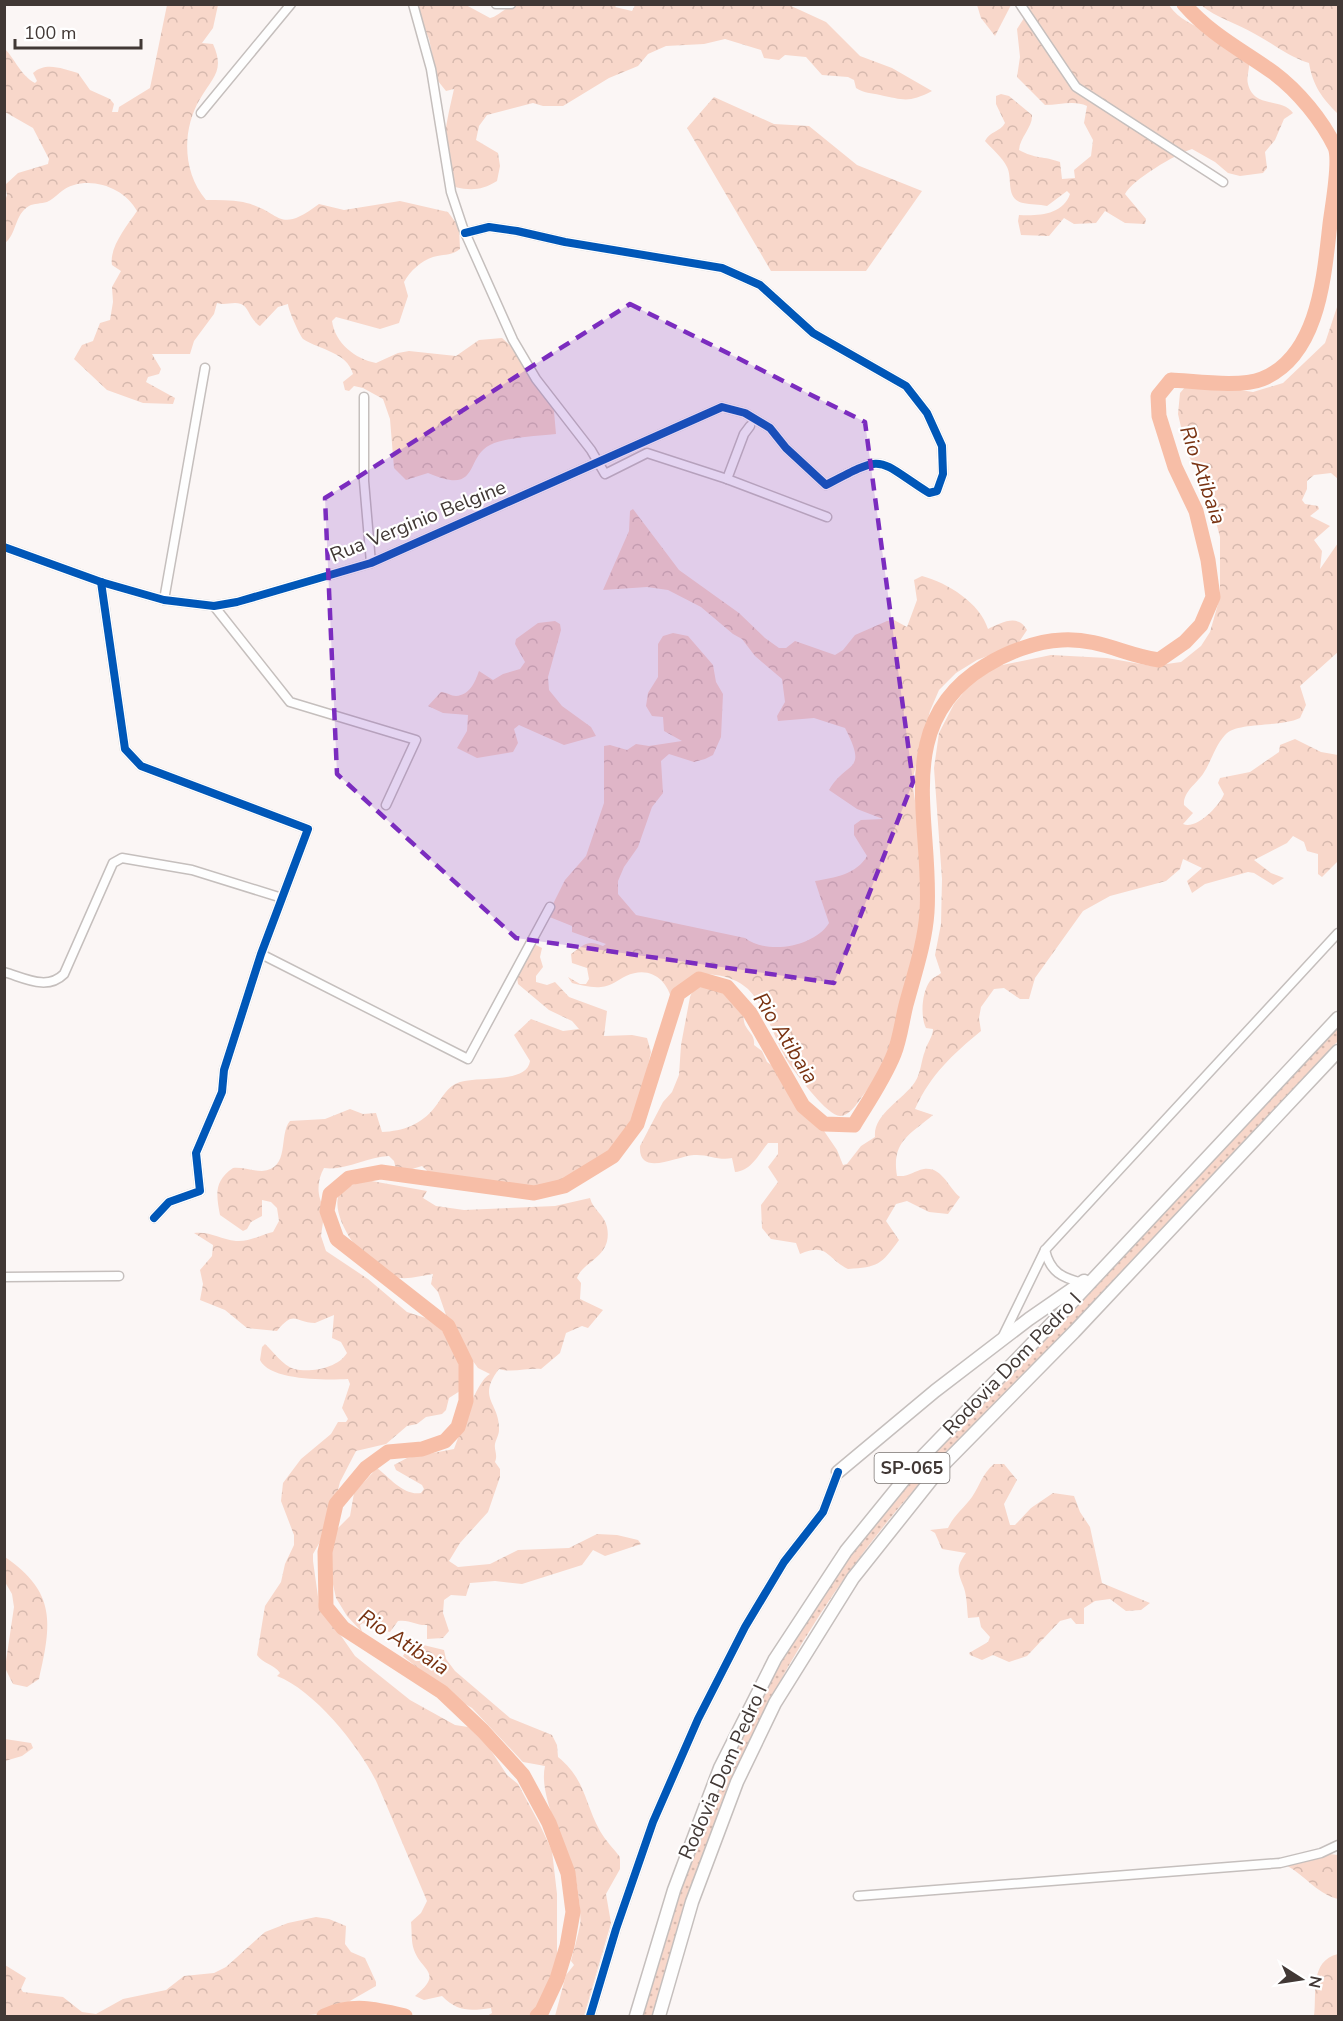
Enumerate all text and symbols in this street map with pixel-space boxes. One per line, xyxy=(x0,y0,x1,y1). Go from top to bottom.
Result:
scale bar xyxy=(15,12,141,50)
text: 100 m xyxy=(24,21,76,45)
water label: Rio Atibaia xyxy=(1173,422,1233,528)
street label: Rua Verginio Belgine xyxy=(326,473,510,569)
water label: Rio Atibaia xyxy=(747,987,825,1089)
street label: Rodovia Dom Pedro I xyxy=(937,1287,1087,1441)
road number: SP-065 xyxy=(874,1453,950,1483)
water label: Rio Atibaia xyxy=(353,1602,455,1682)
street label: Rodovia Dom Pedro I xyxy=(672,1680,774,1864)
north arrow xyxy=(1271,1949,1331,2009)
text: N xyxy=(1303,1974,1327,1990)

